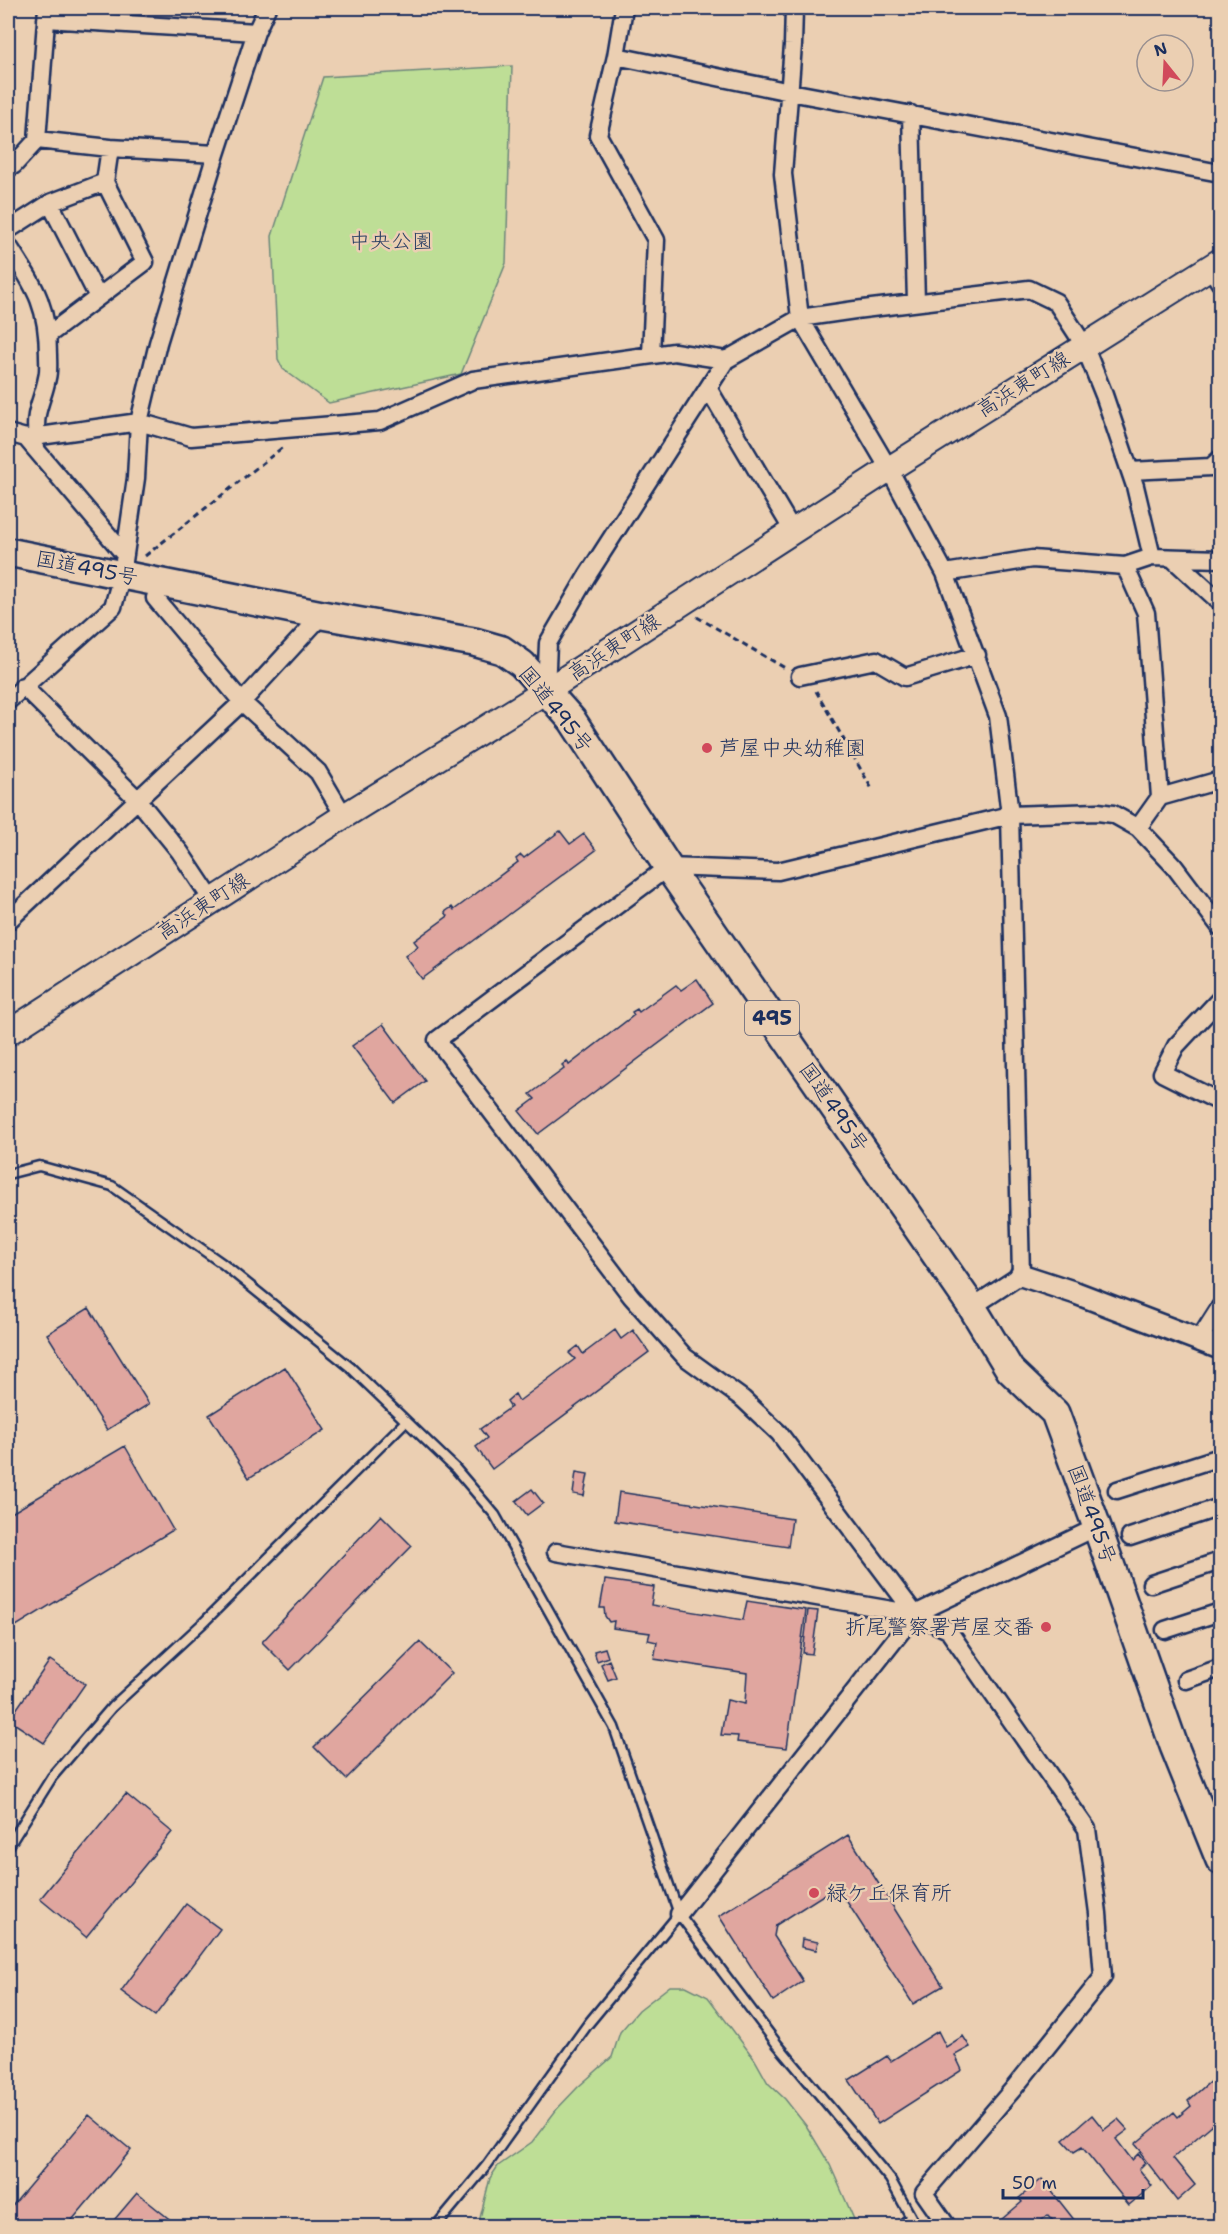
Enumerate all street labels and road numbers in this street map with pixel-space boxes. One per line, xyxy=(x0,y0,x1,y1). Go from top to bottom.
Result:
street label: 高浜東町線 xyxy=(971,344,1075,424)
street label: 国道495号 xyxy=(33,544,141,592)
street label: 高浜東町線 xyxy=(562,607,666,687)
street label: 国道495号 xyxy=(512,660,600,758)
street label: 高浜東町線 xyxy=(151,866,255,946)
road number: 495 xyxy=(745,1001,799,1035)
street label: 国道495号 xyxy=(793,1056,875,1158)
street label: 国道495号 xyxy=(1061,1460,1123,1568)

